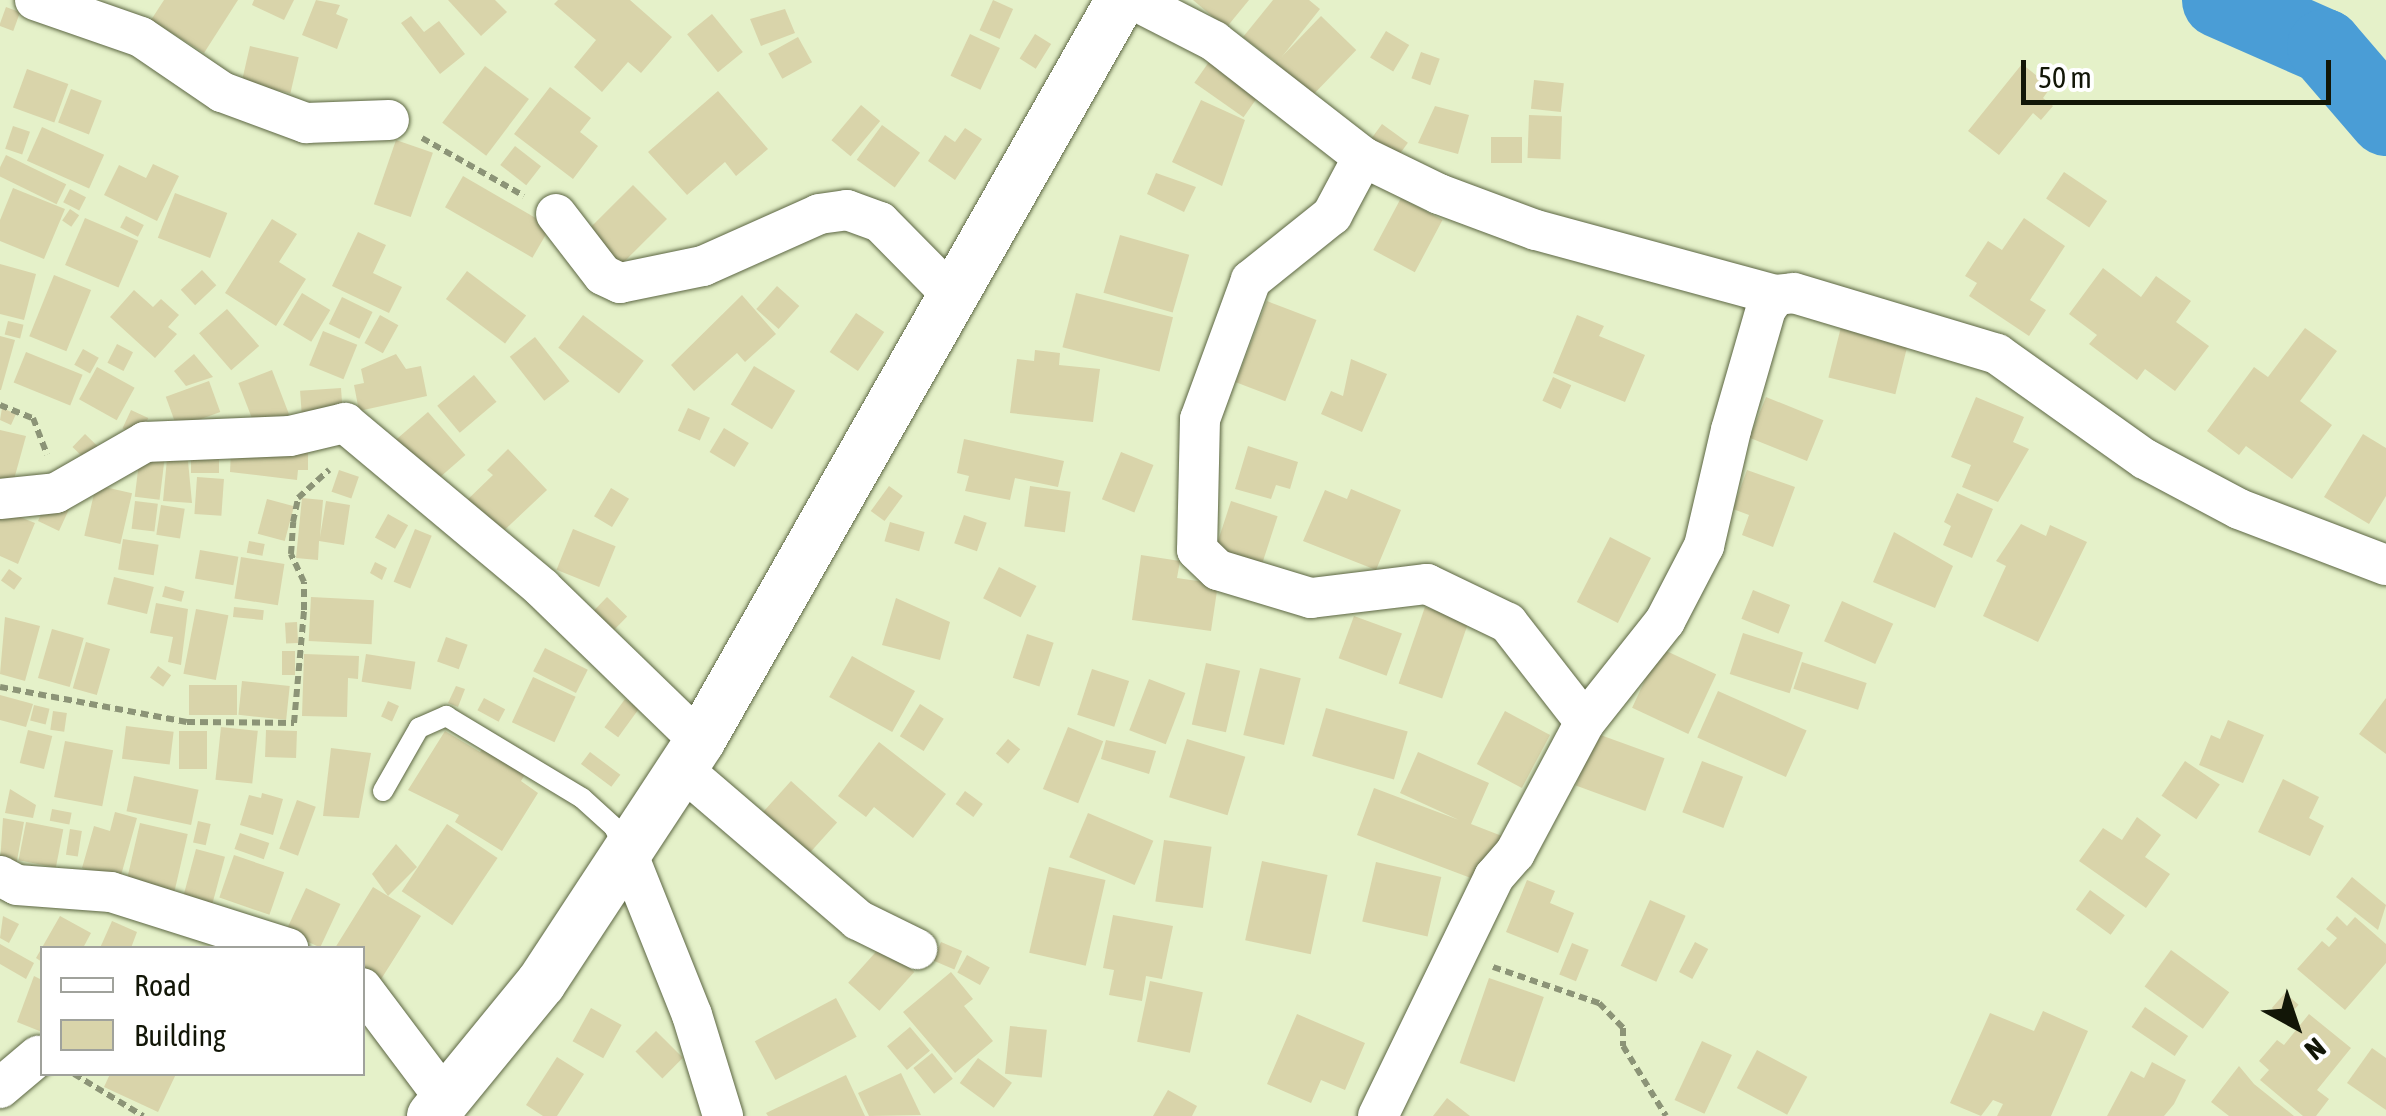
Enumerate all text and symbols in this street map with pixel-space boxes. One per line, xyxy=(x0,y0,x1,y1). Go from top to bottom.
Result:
scale bar xyxy=(2026,40,2336,102)
text: 50 m xyxy=(2038,60,2092,94)
legend xyxy=(40,946,365,1076)
text: Road xyxy=(134,968,191,1002)
north arrow xyxy=(2246,976,2346,1076)
text: Building xyxy=(134,1018,226,1052)
text: N xyxy=(2299,1031,2332,1067)

